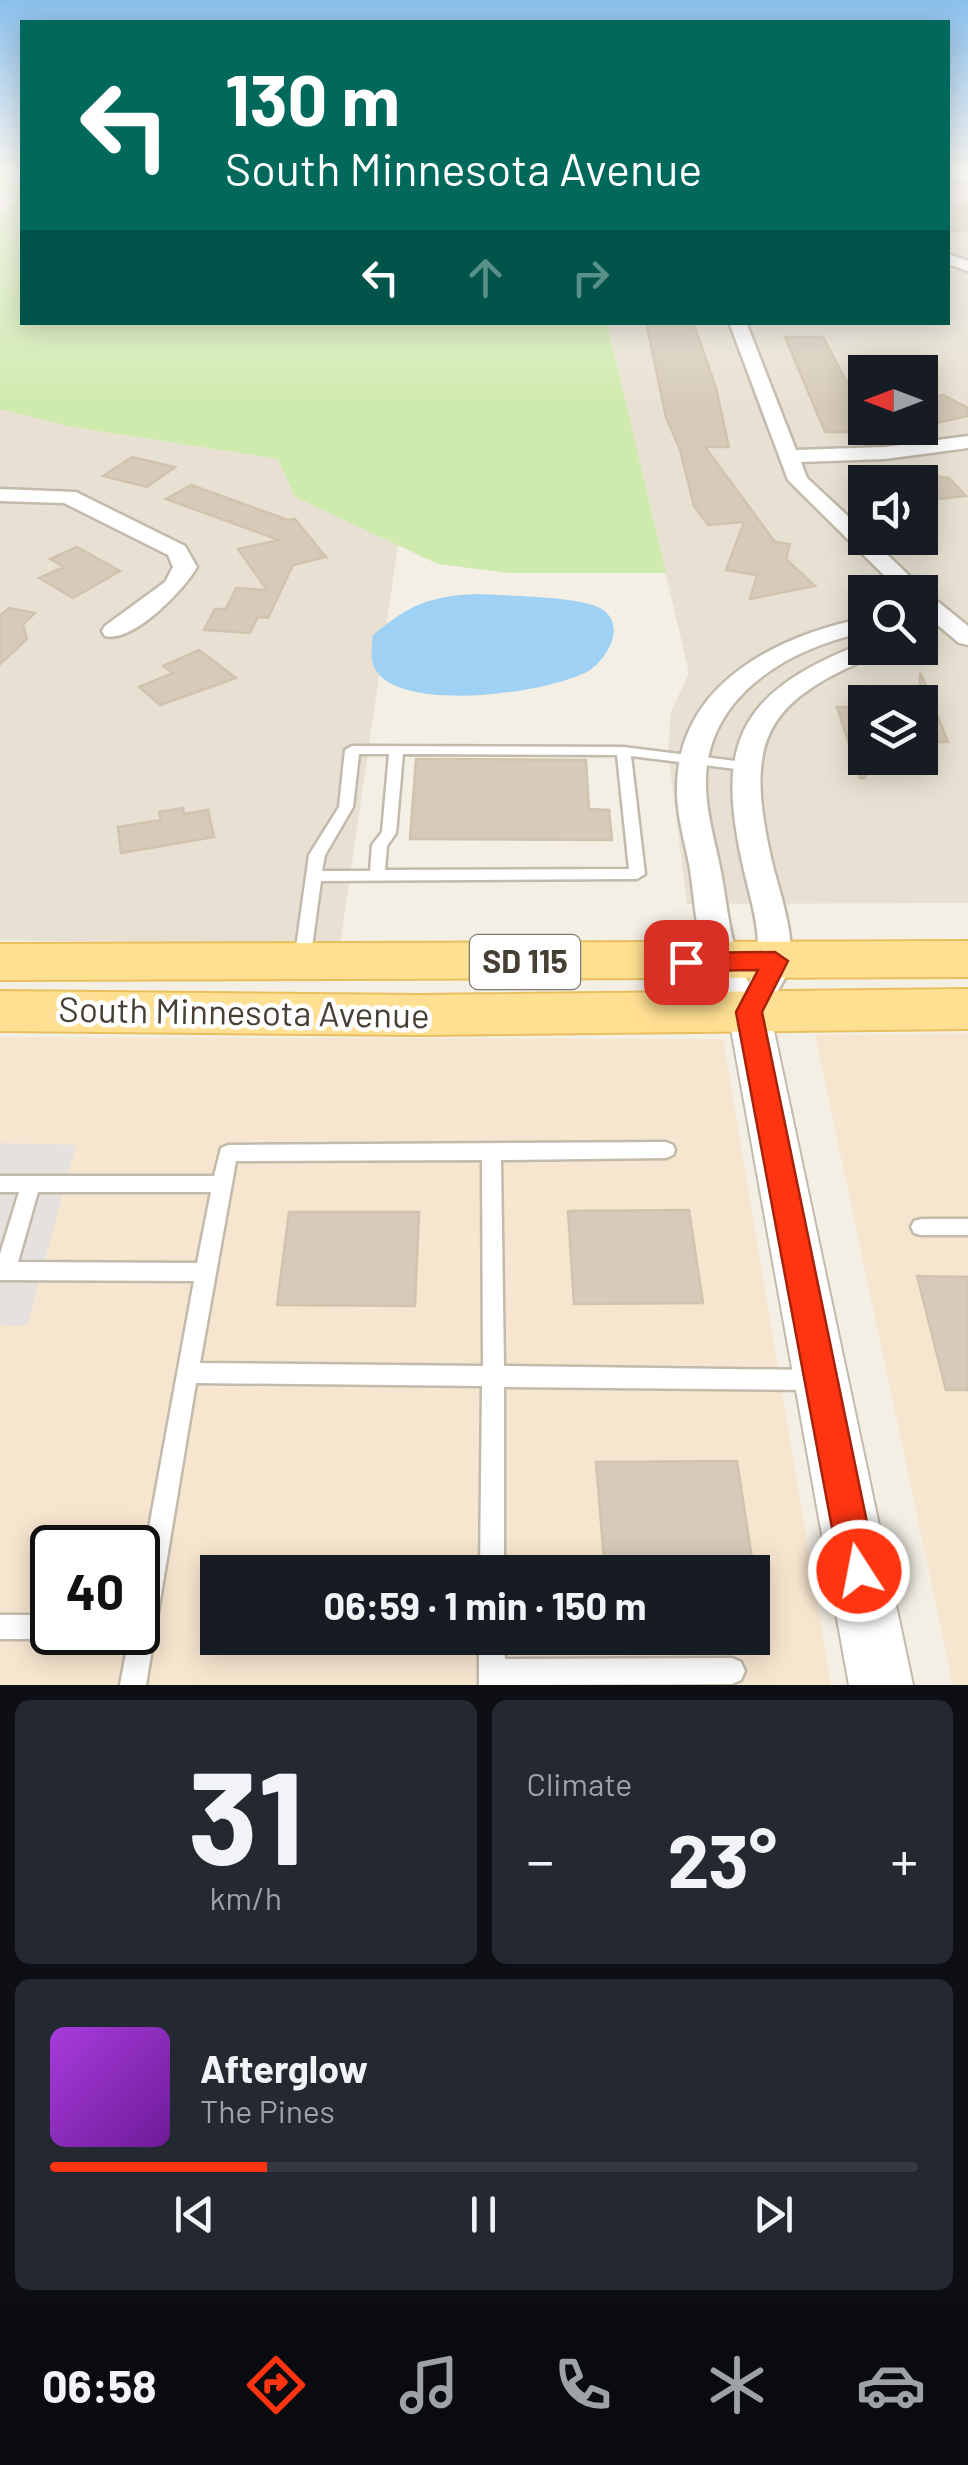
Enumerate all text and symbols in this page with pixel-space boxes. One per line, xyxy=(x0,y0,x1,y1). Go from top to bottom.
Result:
text: 130 m xyxy=(225,56,400,140)
icon: left xyxy=(60,60,190,190)
text: South Minnesota Avenue xyxy=(225,141,702,195)
icon: left xyxy=(353,250,408,305)
icon: ahead xyxy=(458,250,513,305)
icon: right xyxy=(563,250,618,305)
north arrow xyxy=(848,355,938,445)
map controls xyxy=(848,355,938,775)
button: sound xyxy=(848,465,938,555)
button: search xyxy=(848,575,938,665)
button: layers xyxy=(848,685,938,775)
pin xyxy=(644,920,729,1005)
road number: SD 115 xyxy=(470,935,580,989)
icon: arrive xyxy=(659,935,714,990)
street label: South Minnesota Avenue xyxy=(58,987,430,1035)
position arrow xyxy=(807,1519,911,1623)
speed limit sign: 40 xyxy=(30,1525,160,1655)
text: 06:59 · 1 min · 150 m xyxy=(323,1582,647,1628)
text: 31 xyxy=(188,1735,304,1891)
text: Climate xyxy=(527,1764,632,1802)
text: 23° xyxy=(667,1813,777,1903)
text: − xyxy=(527,1826,554,1892)
text: + xyxy=(890,1826,918,1892)
text: km/h xyxy=(210,1878,282,1916)
text: Afterglow xyxy=(200,2045,368,2091)
text: The Pines xyxy=(200,2091,335,2129)
icon: previous xyxy=(167,2187,222,2242)
icon: pause xyxy=(456,2187,511,2242)
icon: next xyxy=(746,2187,801,2242)
icon: directions xyxy=(241,2350,311,2420)
icon: music xyxy=(394,2350,464,2420)
icon: phone xyxy=(548,2350,618,2420)
icon: climate xyxy=(702,2350,772,2420)
icon: car xyxy=(856,2350,926,2420)
text: 06:58 xyxy=(42,2358,157,2412)

